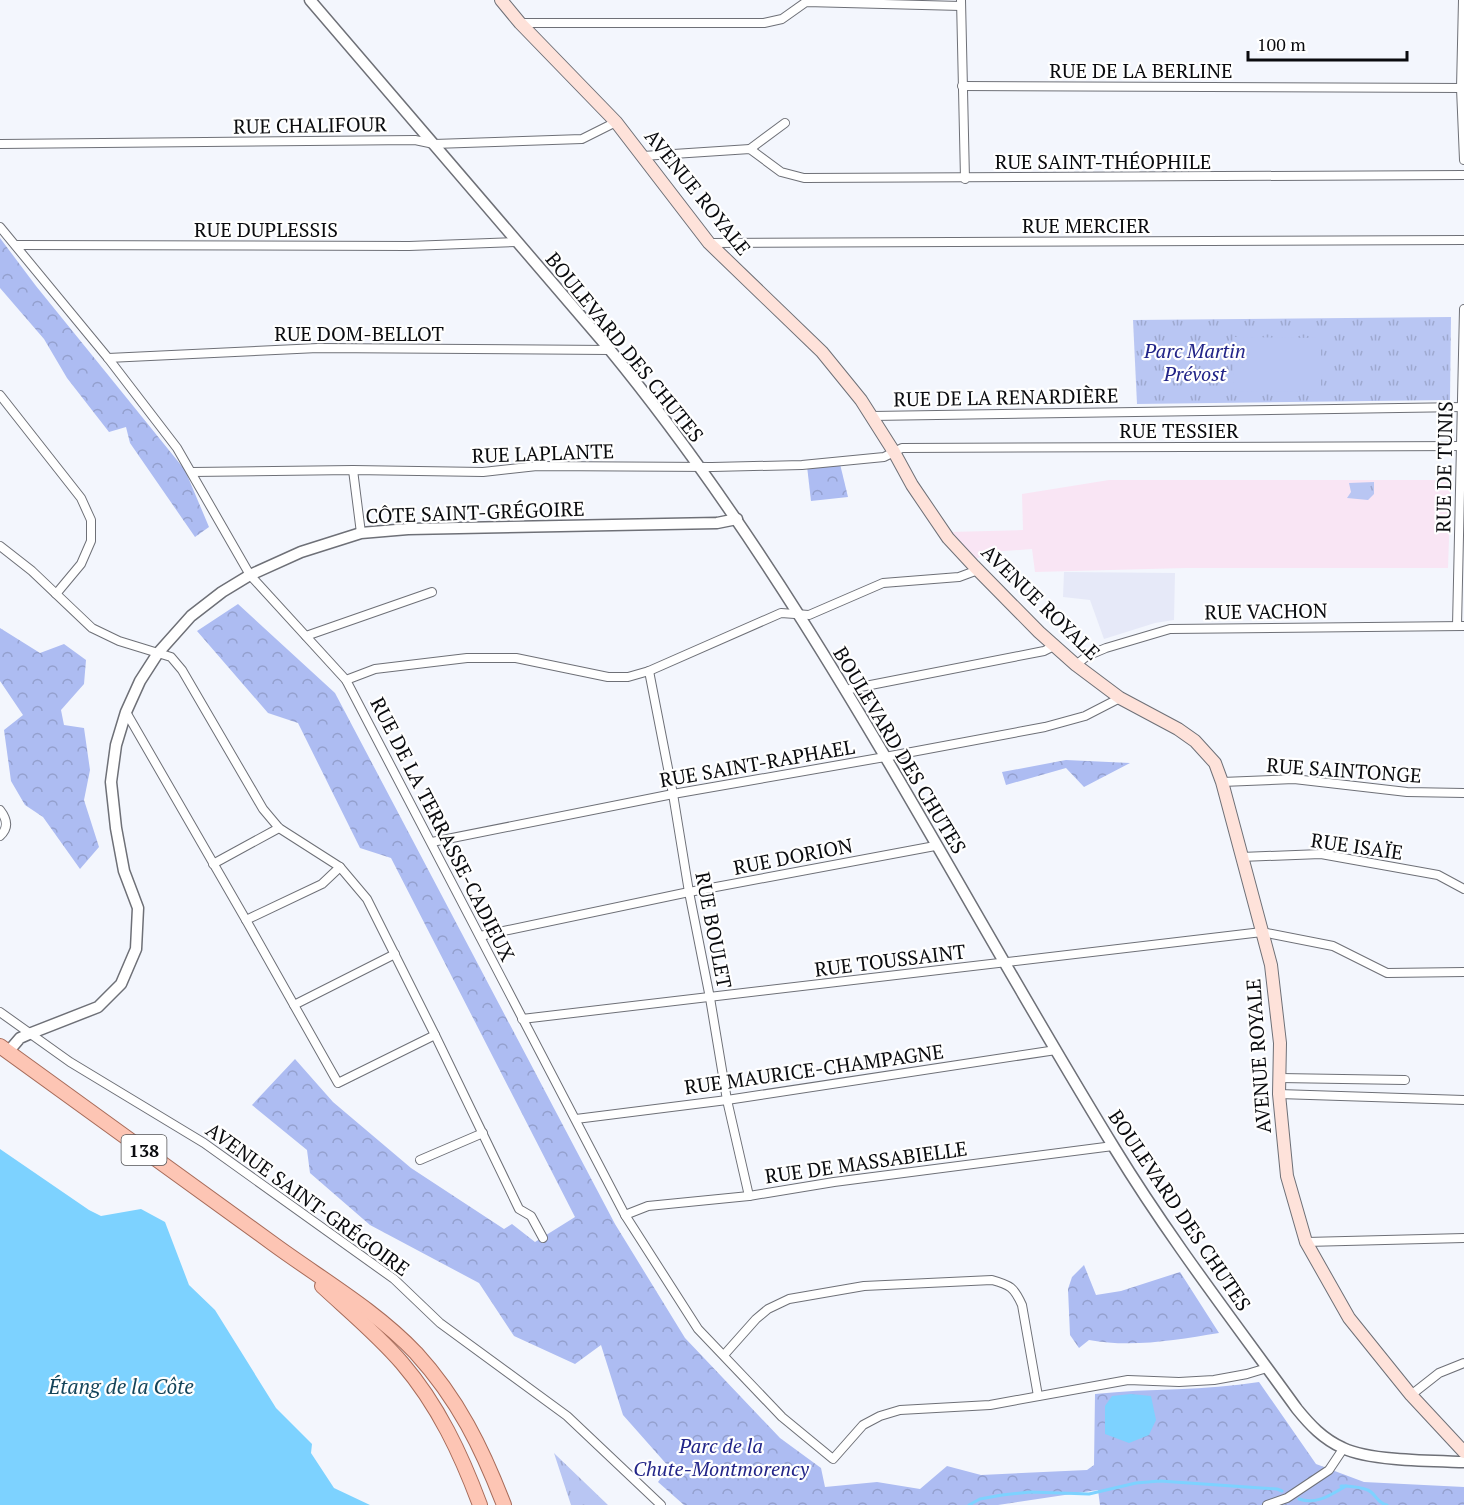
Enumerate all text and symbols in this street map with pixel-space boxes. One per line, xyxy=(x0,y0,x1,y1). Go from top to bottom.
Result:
scale bar xyxy=(1248,24,1407,62)
text: 100 m xyxy=(1257,32,1306,56)
street label: RUE DE LA BERLINE xyxy=(1049,57,1233,84)
street label: RUE CHALIFOUR xyxy=(233,110,387,140)
street label: AVENUE ROYALE xyxy=(639,123,757,261)
street label: RUE SAINT-THÉOPHILE xyxy=(995,148,1211,175)
street label: RUE MERCIER xyxy=(1022,212,1150,239)
street label: RUE DUPLESSIS xyxy=(194,216,338,243)
street label: BOULEVARD DES CHUTES xyxy=(540,246,710,448)
street label: RUE DOM-BELLOT xyxy=(274,320,444,347)
park label: Parc Martin Prévost xyxy=(1143,337,1246,387)
street label: RUE DE LA RENARDIÈRE xyxy=(893,382,1119,412)
street label: RUE DE TUNIS xyxy=(1429,401,1459,533)
street label: RUE TESSIER xyxy=(1119,417,1239,444)
street label: RUE LAPLANTE xyxy=(471,437,615,469)
street label: CÔTE SAINT-GRÉGOIRE xyxy=(365,495,585,529)
street label: AVENUE ROYALE xyxy=(976,538,1106,666)
street label: RUE VACHON xyxy=(1204,596,1328,626)
street label: BOULEVARD DES CHUTES xyxy=(827,641,973,859)
street label: RUE DE LA TERRASSE-CADIEUX xyxy=(364,692,522,966)
street label: RUE SAINT-RAPHAEL xyxy=(657,733,857,793)
street label: RUE SAINTONGE xyxy=(1266,751,1422,789)
street label: RUE ISAÏE xyxy=(1309,826,1405,866)
street label: RUE DORION xyxy=(731,831,855,881)
street label: RUE BOULET xyxy=(689,869,739,991)
street label: RUE TOUSSAINT xyxy=(813,937,967,983)
street label: AVENUE ROYALE xyxy=(1239,978,1277,1134)
street label: RUE MAURICE-CHAMPAGNE xyxy=(683,1037,945,1101)
street label: BOULEVARD DES CHUTES xyxy=(1102,1104,1258,1316)
street label: AVENUE SAINT-GRÉGOIRE xyxy=(201,1116,415,1282)
street label: RUE DE MASSABIELLE xyxy=(763,1134,969,1190)
road number: 138 xyxy=(122,1135,166,1165)
water label: Étang de la Côte xyxy=(47,1372,194,1400)
park label: Parc de la Chute-Montmorency xyxy=(633,1432,810,1482)

